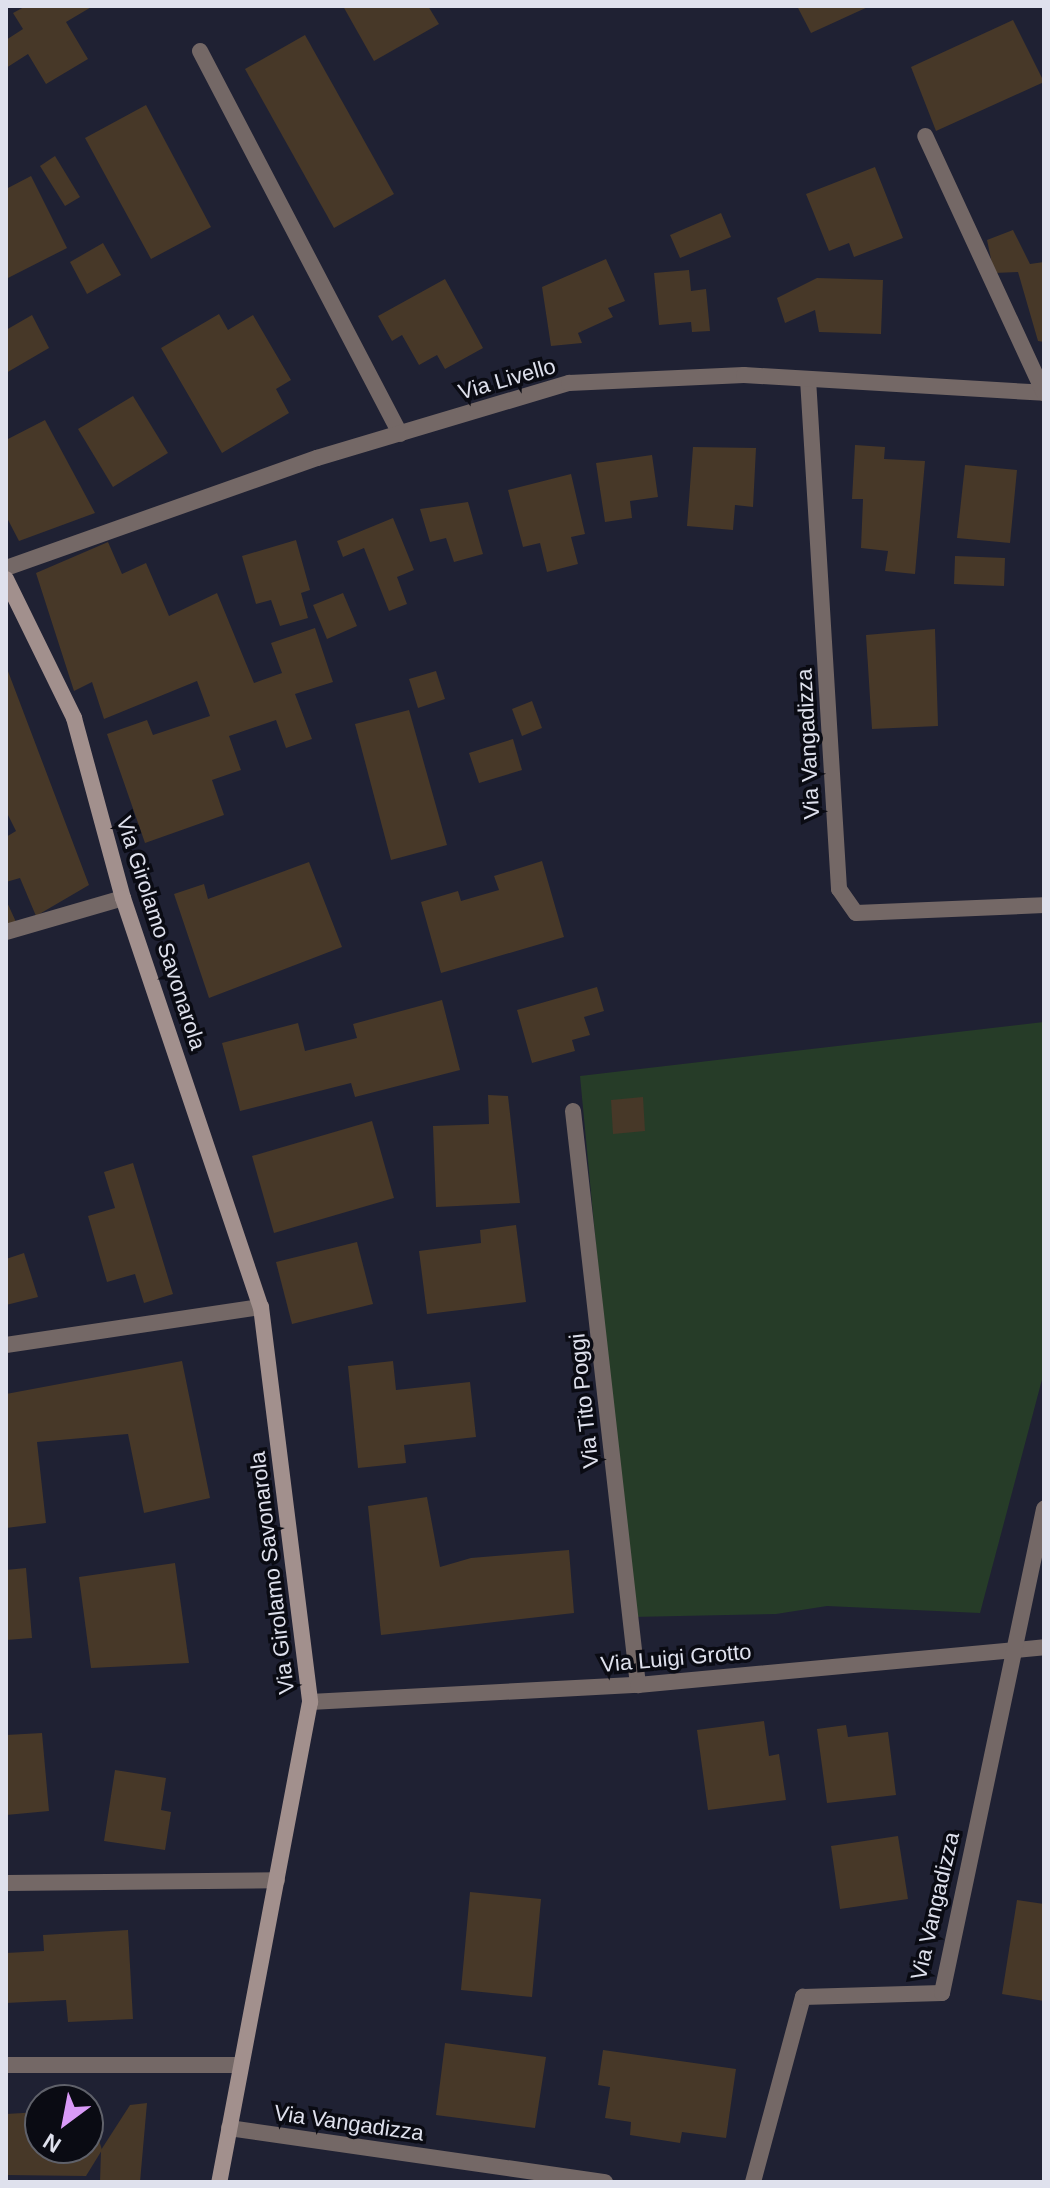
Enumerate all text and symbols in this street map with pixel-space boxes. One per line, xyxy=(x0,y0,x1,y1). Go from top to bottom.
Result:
street label: Via Livello xyxy=(455,353,559,405)
street label: Via Vangadizza xyxy=(791,668,825,820)
street label: Via Girolamo Savonarola xyxy=(111,813,211,1053)
street label: Via Tito Poggi xyxy=(564,1332,604,1470)
street label: Via Girolamo Savonarola xyxy=(244,1450,300,1696)
street label: Via Luigi Grotto xyxy=(600,1638,752,1678)
street label: Via Vangadizza xyxy=(905,1830,965,1982)
north arrow xyxy=(24,2084,104,2164)
street label: Via Vangadizza xyxy=(272,2099,426,2147)
text: N xyxy=(39,2128,65,2158)

